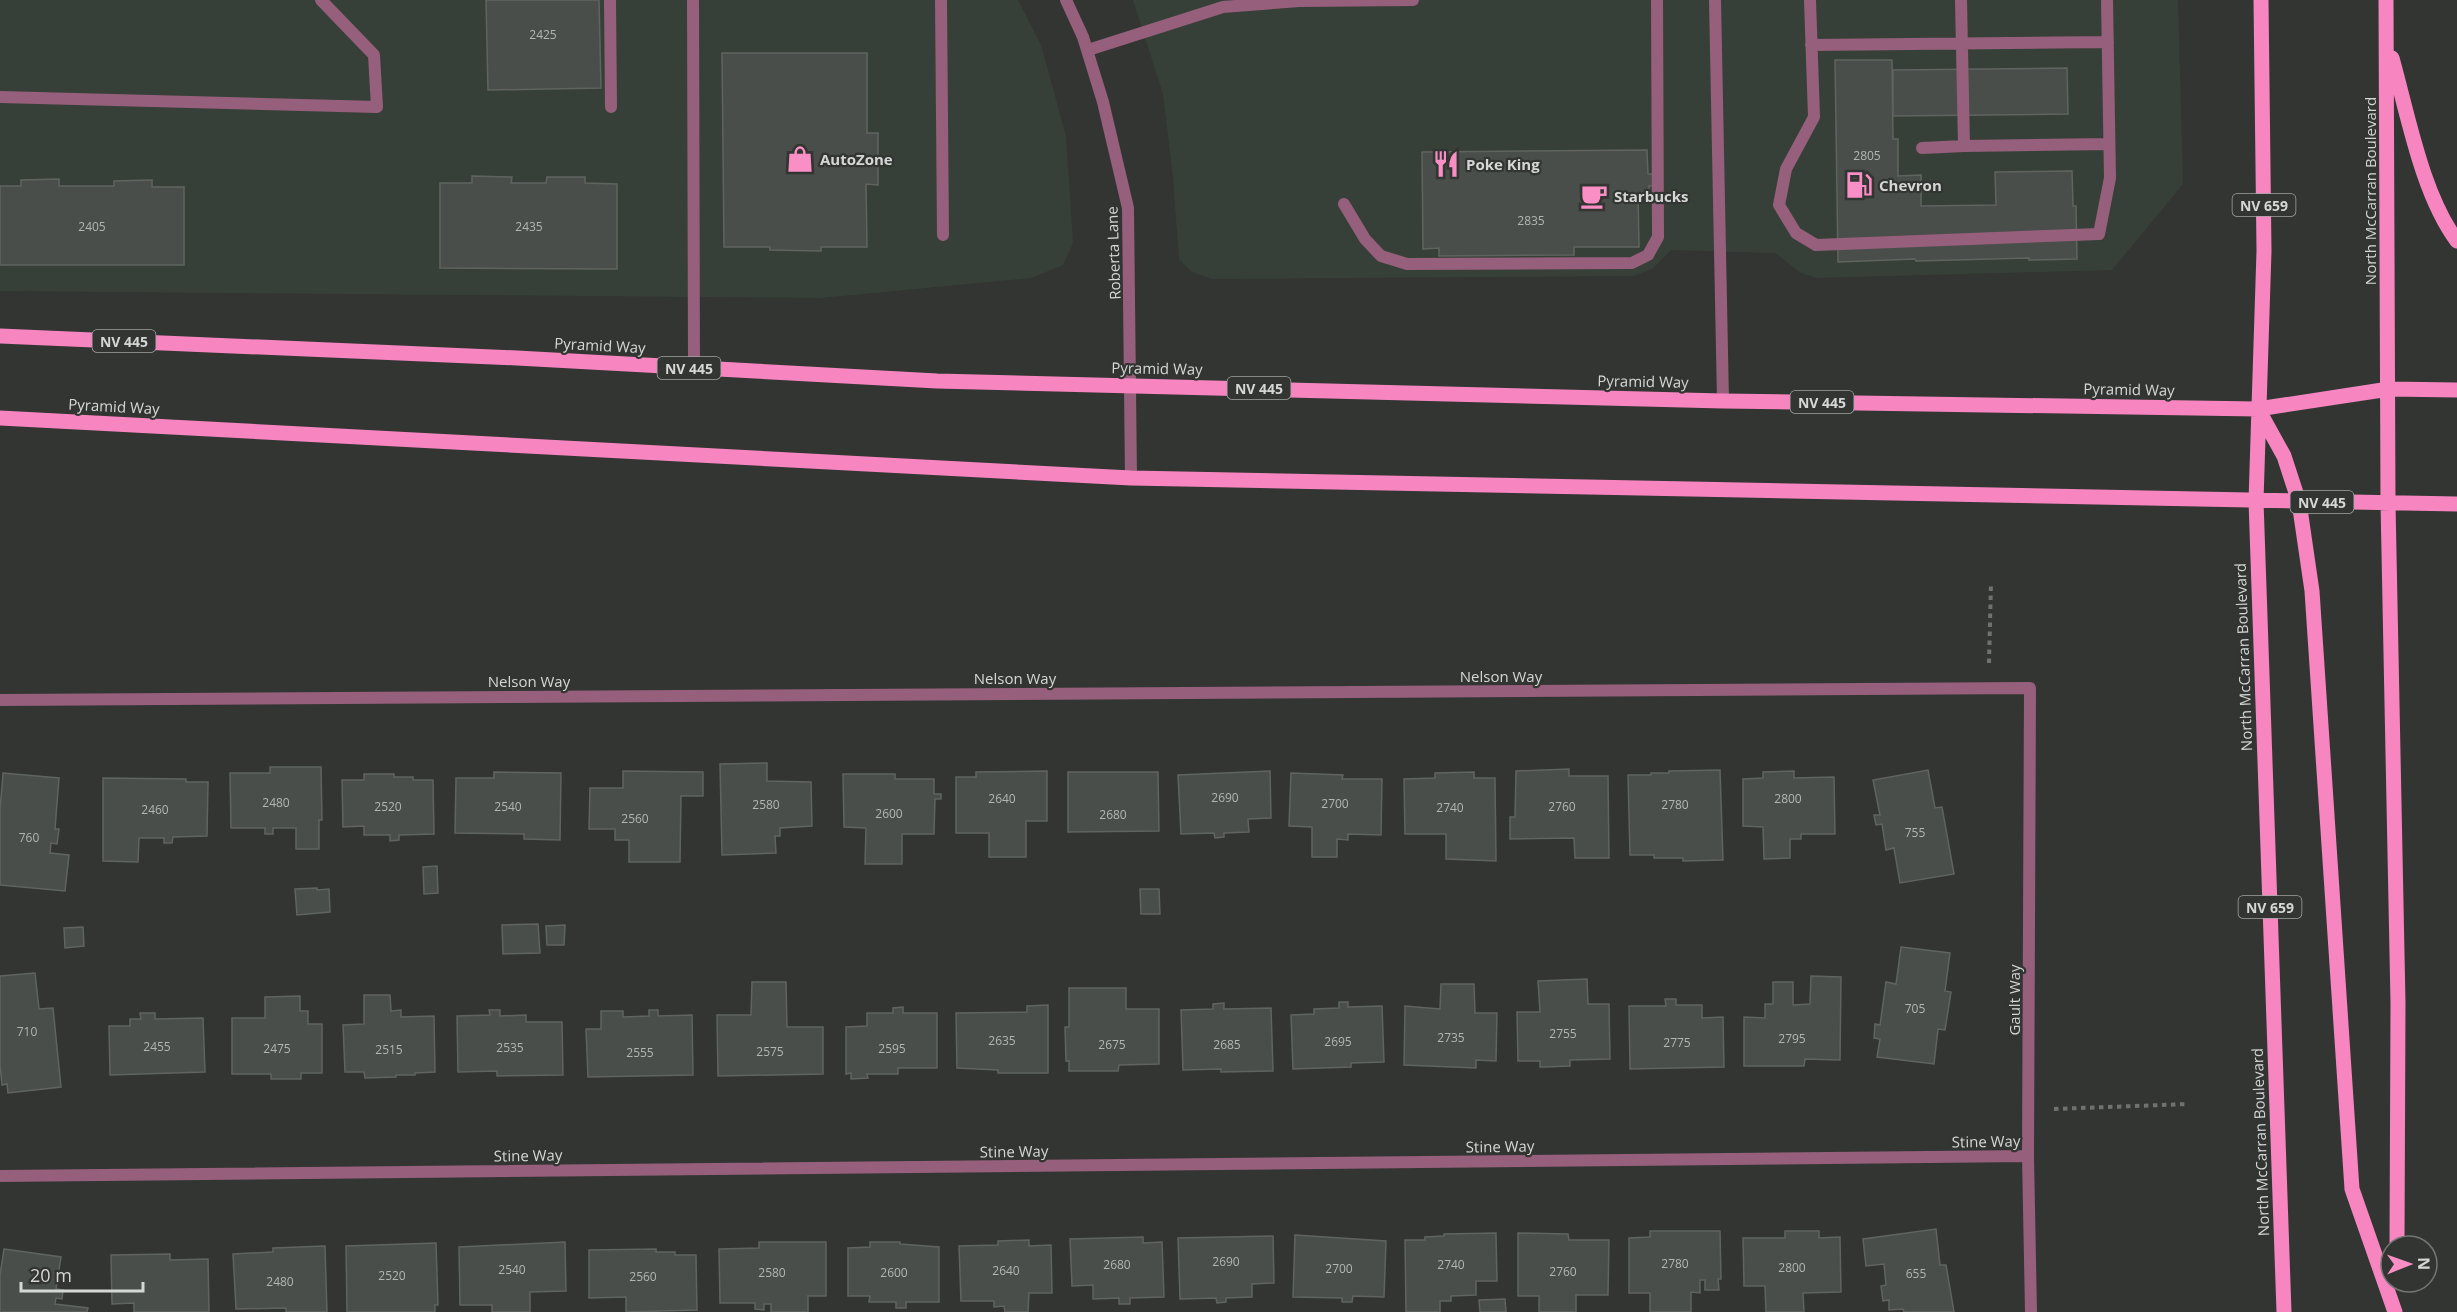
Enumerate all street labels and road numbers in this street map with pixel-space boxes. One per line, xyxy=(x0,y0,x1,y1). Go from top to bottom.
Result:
street label: North McCarran Boulevard xyxy=(2360,97,2380,285)
road number: NV 659 xyxy=(2232,194,2296,216)
street label: Roberta Lane xyxy=(1101,206,1125,300)
road number: NV 445 xyxy=(92,330,156,352)
street label: Pyramid Way xyxy=(554,333,647,357)
road number: NV 445 xyxy=(658,357,720,379)
street label: Pyramid Way xyxy=(1111,357,1203,379)
street label: Pyramid Way xyxy=(1597,370,1689,392)
road number: NV 445 xyxy=(1228,377,1290,399)
street label: Pyramid Way xyxy=(2083,378,2175,400)
road number: NV 445 xyxy=(1790,391,1854,413)
street label: Pyramid Way xyxy=(68,394,161,418)
road number: NV 445 xyxy=(2290,491,2354,513)
street label: North McCarran Boulevard xyxy=(2230,563,2256,751)
street label: Nelson Way xyxy=(1460,666,1543,686)
street label: Nelson Way xyxy=(974,668,1057,688)
street label: Nelson Way xyxy=(488,671,571,691)
road number: NV 659 xyxy=(2238,896,2302,918)
street label: Gault Way xyxy=(2004,964,2024,1036)
street label: North McCarran Boulevard xyxy=(2247,1048,2273,1236)
street label: Stine Way xyxy=(1952,1130,2021,1152)
street label: Stine Way xyxy=(1466,1135,1535,1157)
street label: Stine Way xyxy=(980,1140,1049,1162)
street label: Stine Way xyxy=(494,1144,563,1166)

